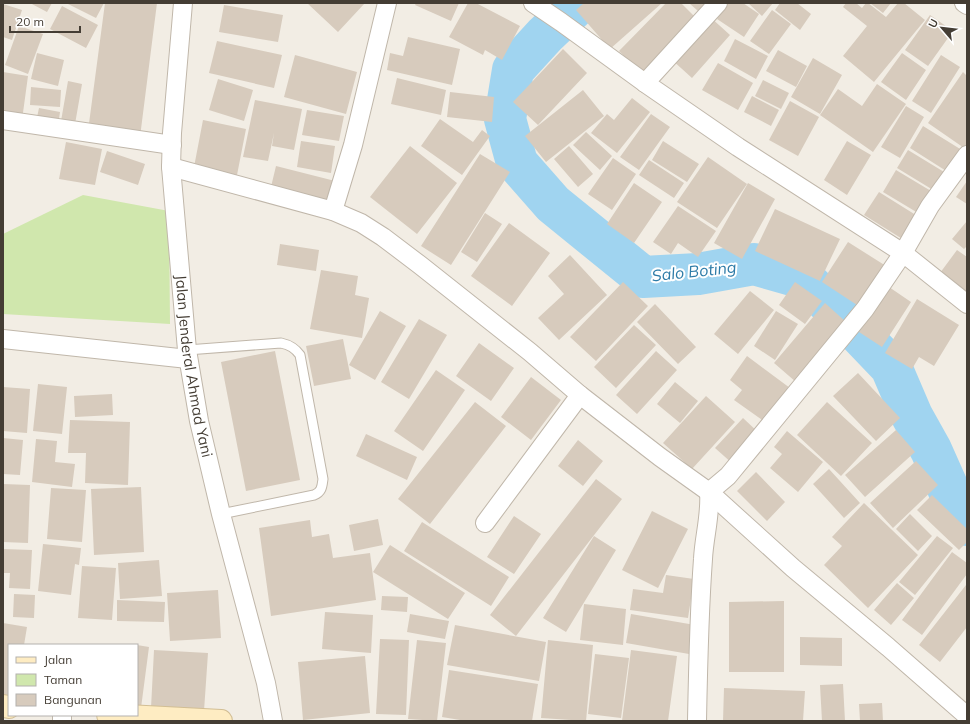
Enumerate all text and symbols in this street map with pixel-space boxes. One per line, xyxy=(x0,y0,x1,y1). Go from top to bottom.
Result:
scale bar xyxy=(10,8,80,34)
north arrow xyxy=(922,8,962,48)
text: 20 m xyxy=(16,14,44,29)
text: U xyxy=(925,16,941,30)
water label: Salo Boting xyxy=(651,257,738,285)
street label: Jalan Jenderal Ahmad Yani xyxy=(171,274,217,459)
legend xyxy=(8,644,138,716)
text: Jalan xyxy=(44,652,72,667)
text: Taman xyxy=(44,672,82,687)
text: Bangunan xyxy=(44,692,102,707)

